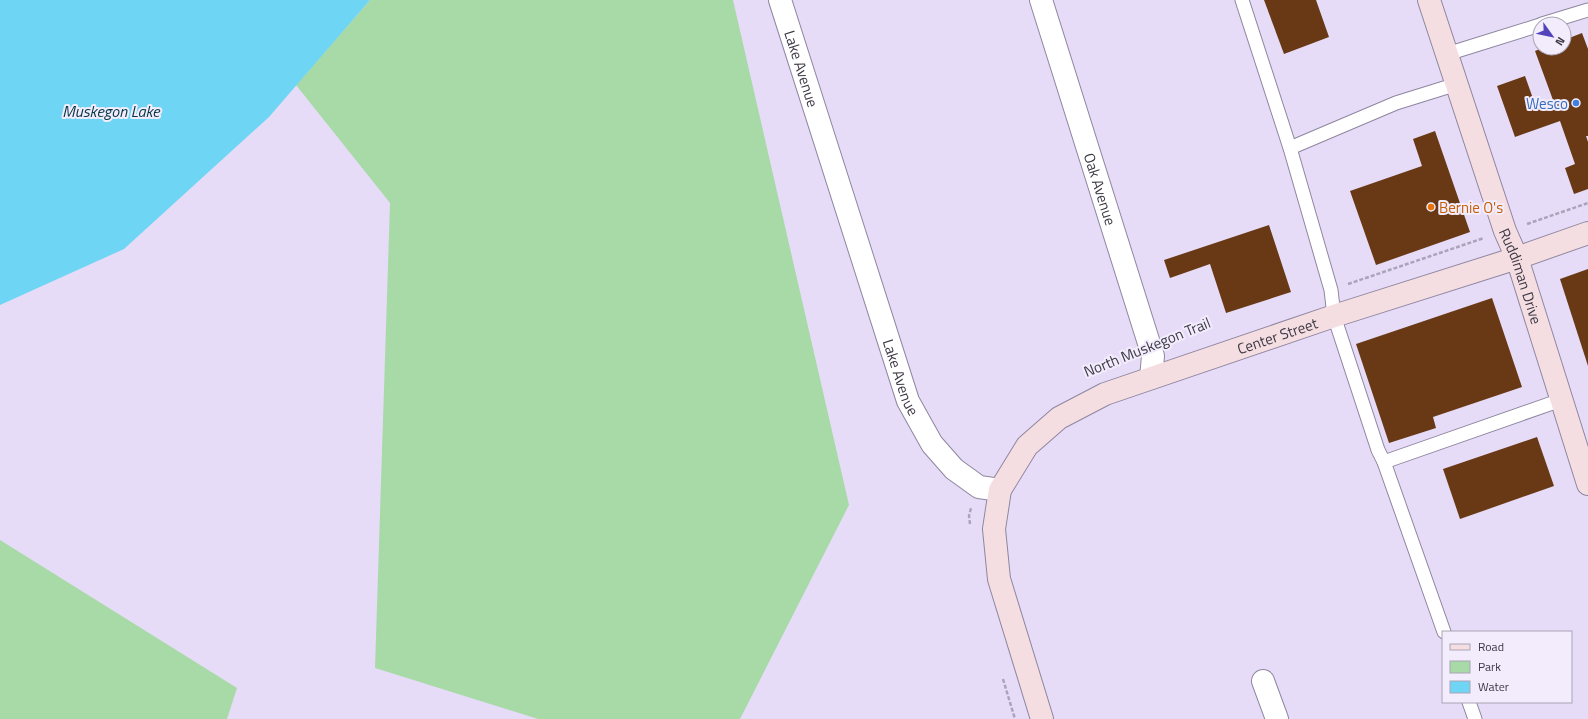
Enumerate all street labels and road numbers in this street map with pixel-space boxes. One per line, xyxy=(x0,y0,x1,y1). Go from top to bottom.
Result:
street label: Lake Avenue xyxy=(779,27,825,110)
street label: Oak Avenue xyxy=(1078,150,1123,228)
street label: Ruddiman Drive xyxy=(1493,224,1549,327)
street label: North Muskegon Trail xyxy=(1080,311,1214,383)
street label: Center Street xyxy=(1234,311,1321,360)
street label: Lake Avenue xyxy=(877,336,925,420)

